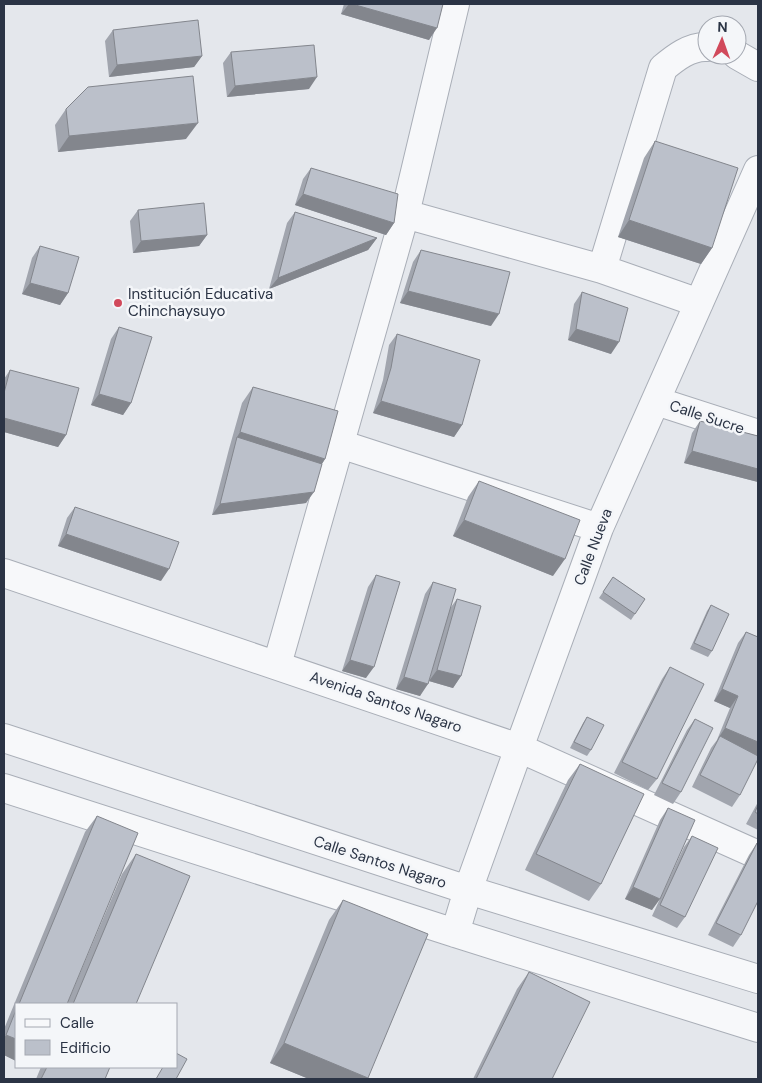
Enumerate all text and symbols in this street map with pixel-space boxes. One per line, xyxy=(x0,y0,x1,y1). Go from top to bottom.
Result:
north arrow xyxy=(697,15,747,65)
text: N xyxy=(717,18,728,36)
place label: Institución Educativa Chinchaysuyo xyxy=(128,284,273,321)
marker: Institución Educativa Chinchaysuyo xyxy=(112,297,124,309)
street label: Calle Sucre xyxy=(667,395,747,439)
street label: Calle Nueva xyxy=(569,506,617,588)
street label: Avenida Santos Nagaro xyxy=(307,667,465,737)
street label: Calle Santos Nagaro xyxy=(311,831,449,893)
legend xyxy=(15,1003,178,1068)
text: Calle xyxy=(60,1013,94,1033)
text: Edificio xyxy=(60,1038,111,1058)

